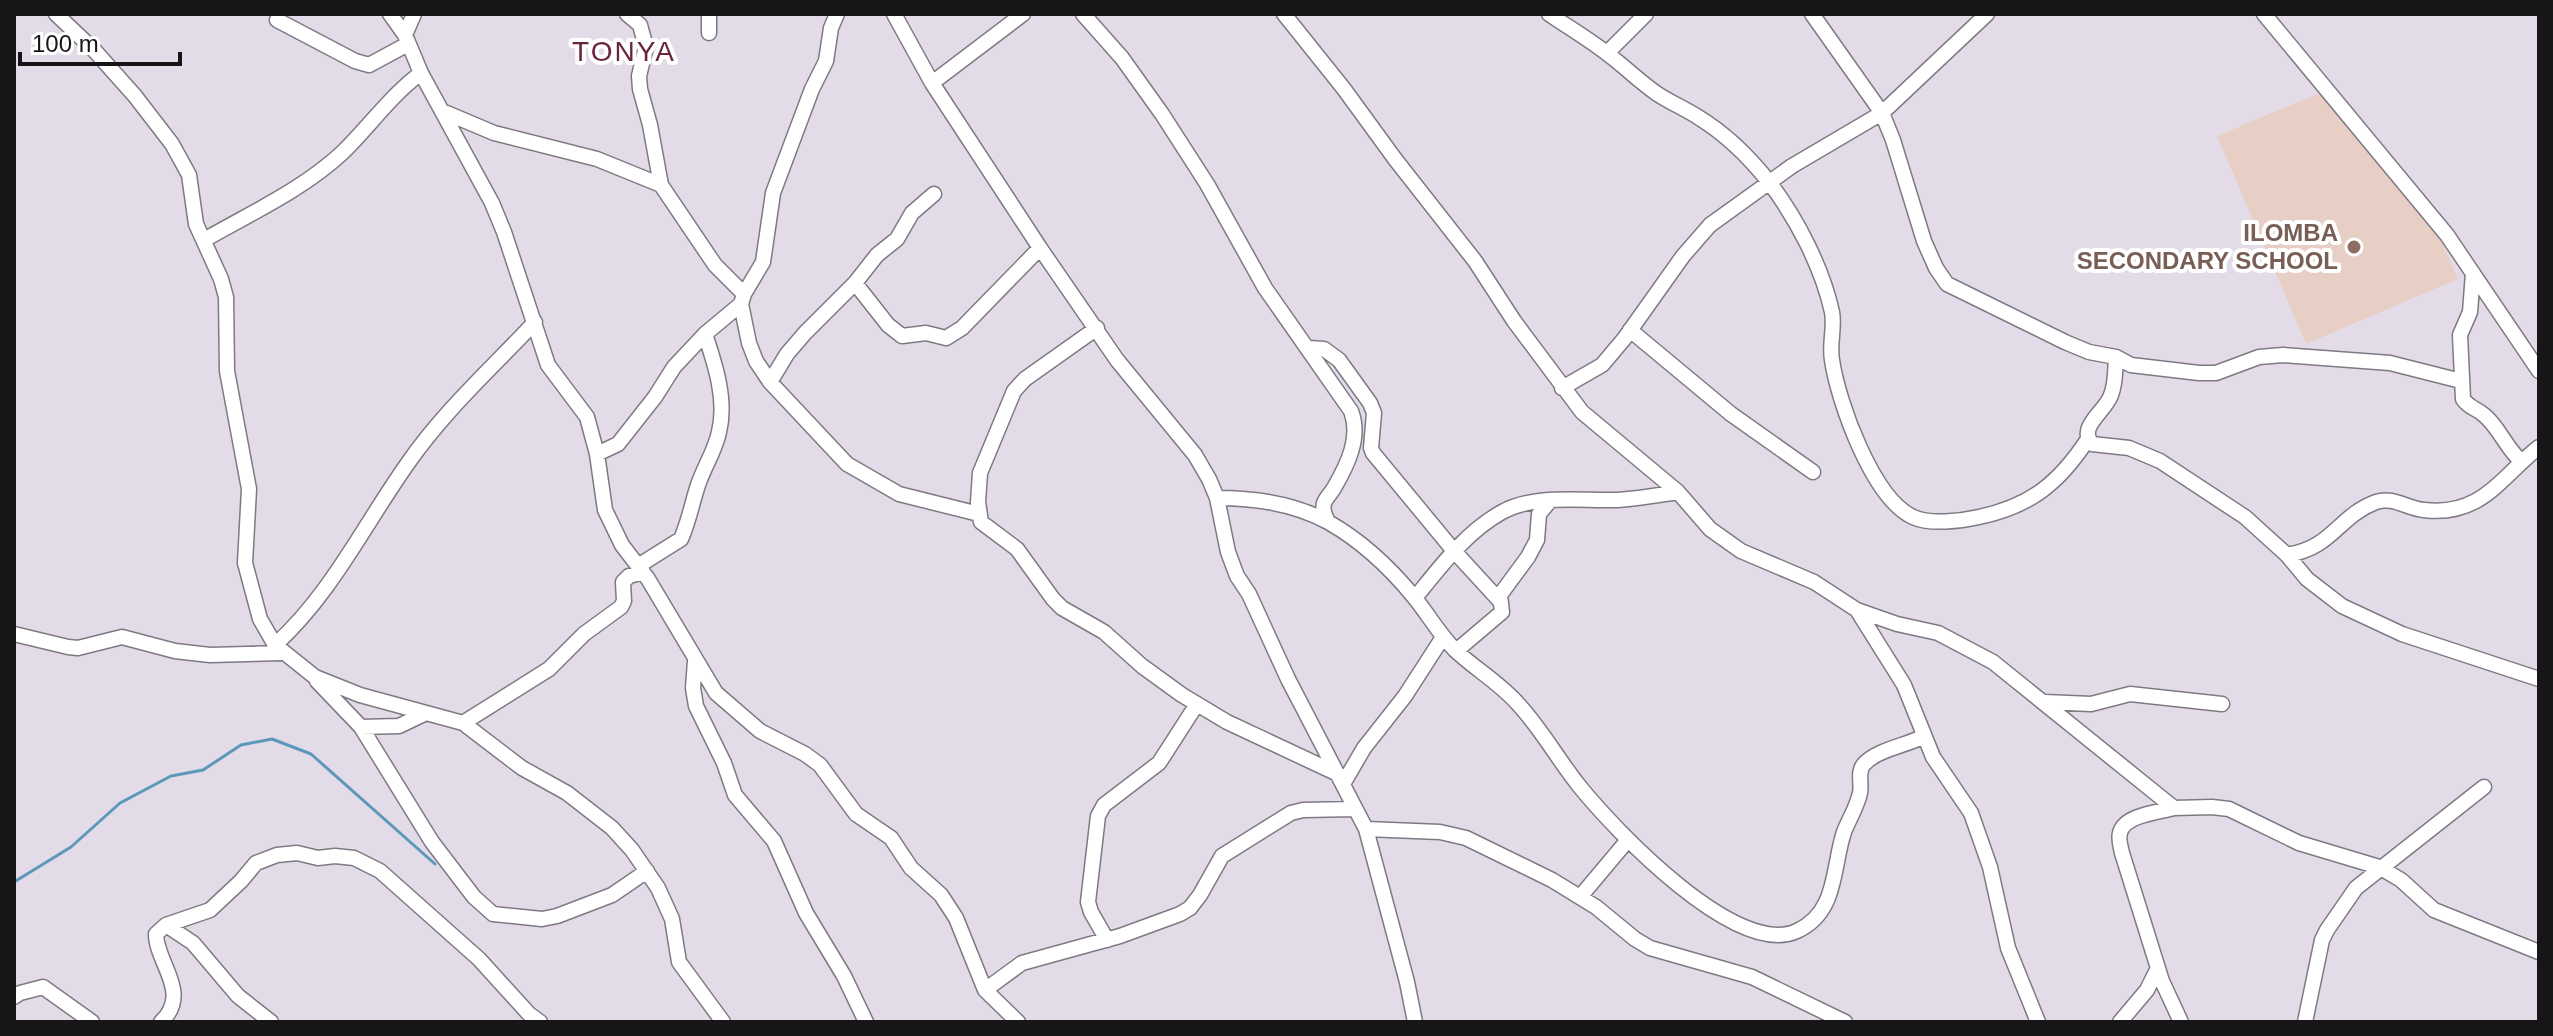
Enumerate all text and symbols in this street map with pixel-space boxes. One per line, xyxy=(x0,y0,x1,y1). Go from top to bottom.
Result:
scale bar xyxy=(20,16,180,66)
text: 100 m xyxy=(32,30,99,57)
district label: TONYA xyxy=(572,36,676,67)
place label: ILOMBA SECONDARY SCHOOL xyxy=(2077,219,2338,274)
marker: ILOMBA SECONDARY SCHOOL xyxy=(2345,238,2363,256)

